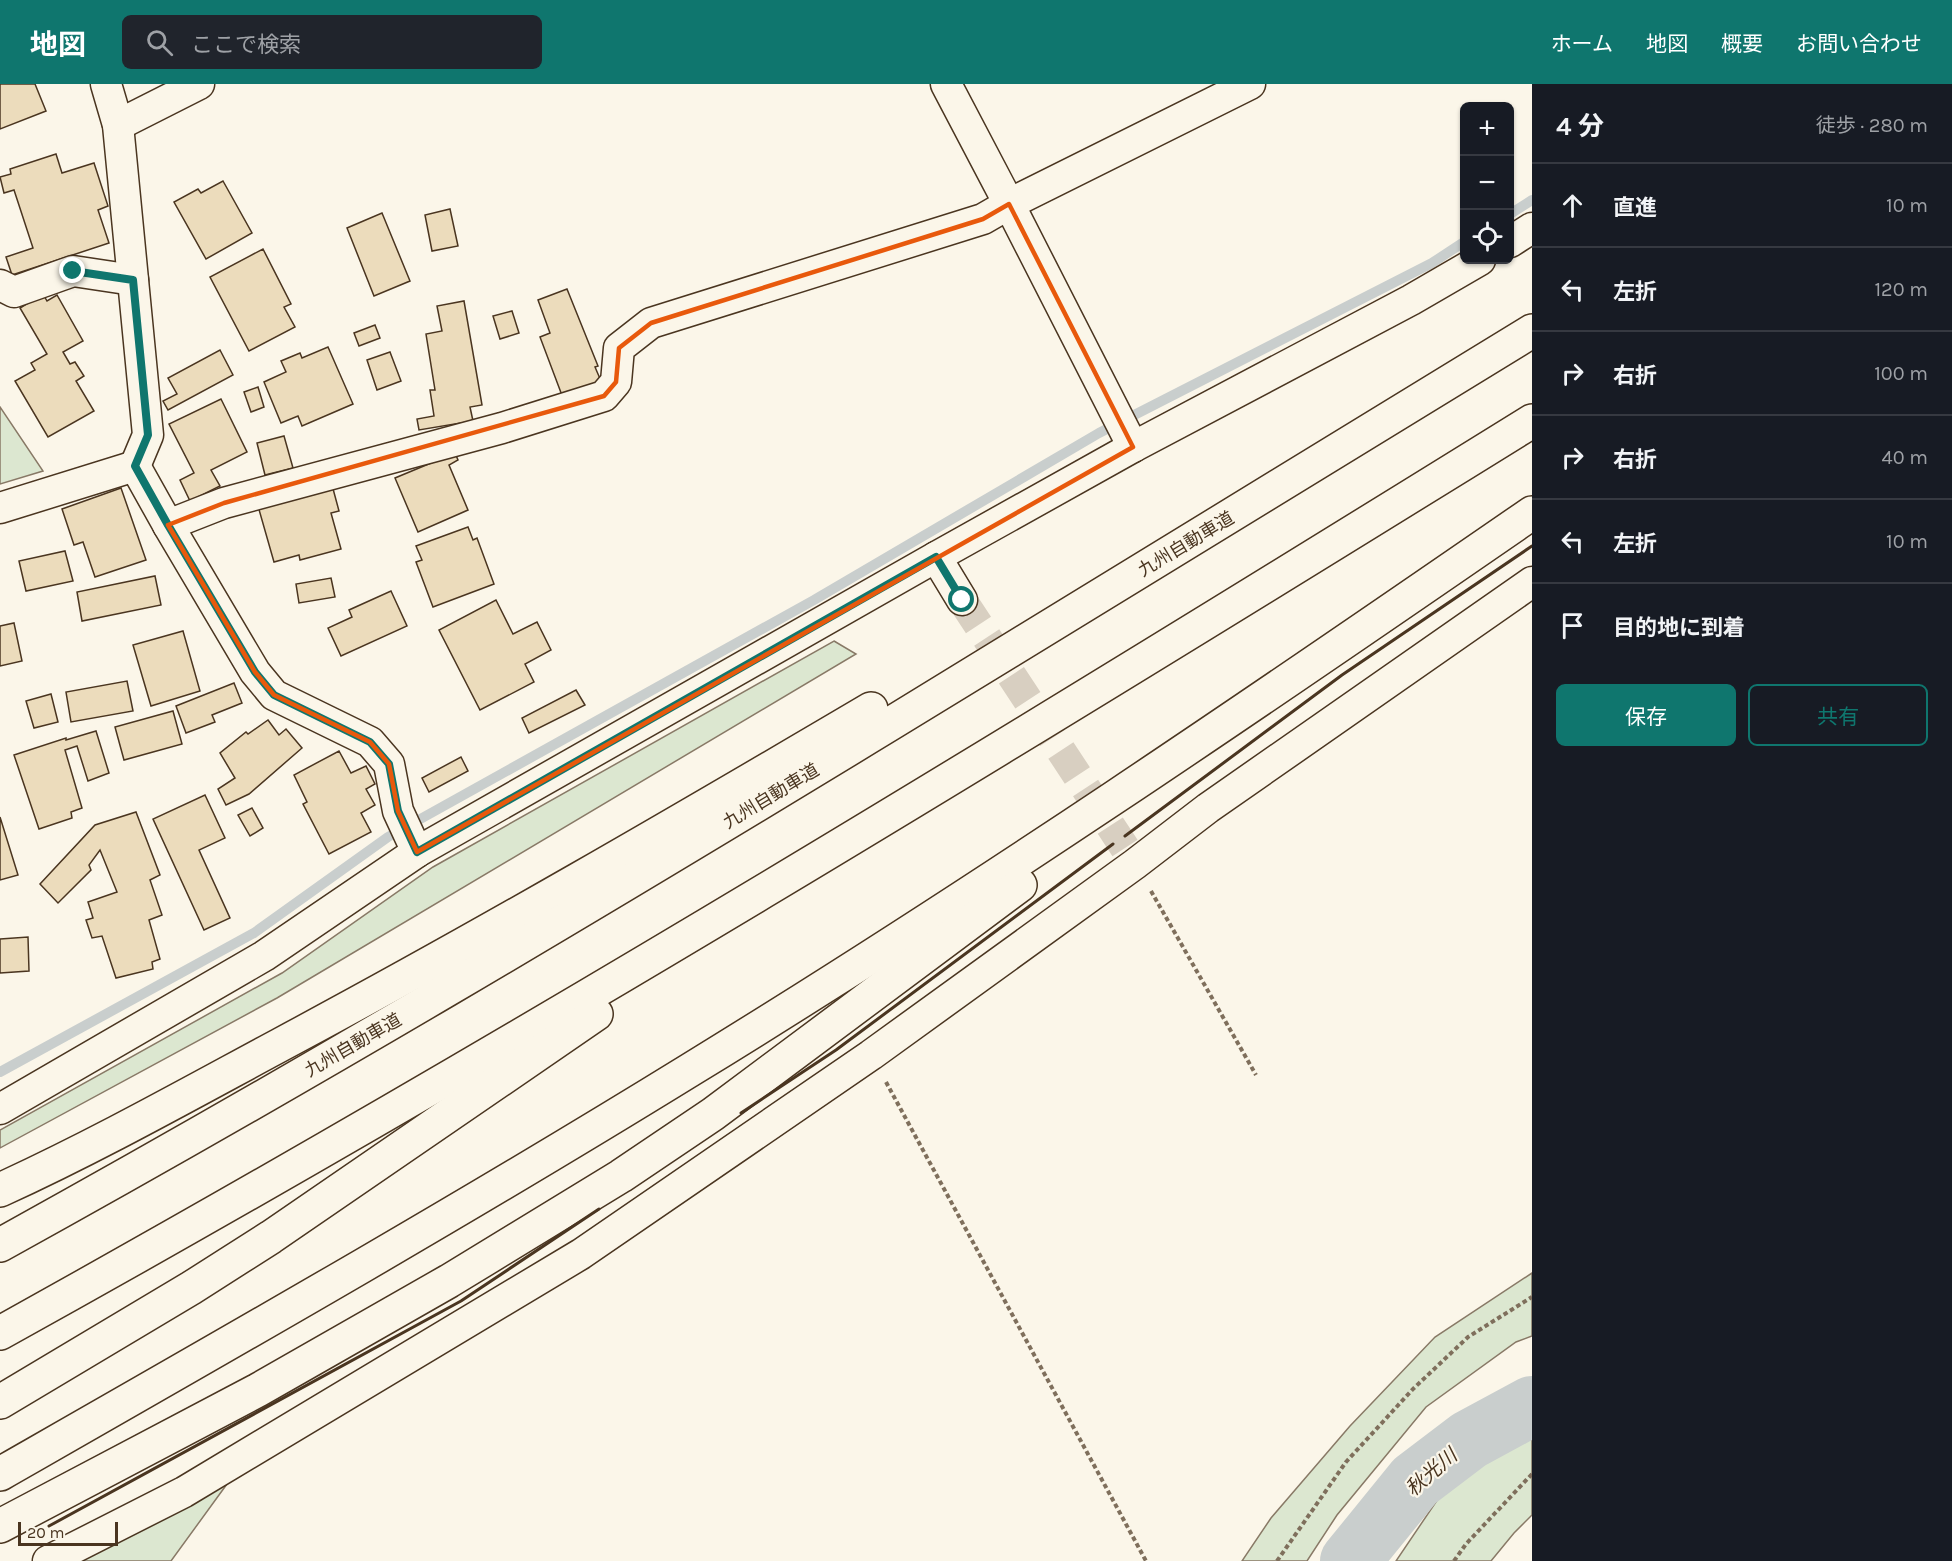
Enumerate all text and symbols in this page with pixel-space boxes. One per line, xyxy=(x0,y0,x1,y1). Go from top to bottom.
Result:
search box xyxy=(122,15,542,69)
icon: search xyxy=(143,26,176,59)
text: 地図 xyxy=(30,28,86,61)
text: ここで検索 xyxy=(191,32,301,58)
text: ホーム xyxy=(1551,32,1613,56)
text: 地図 xyxy=(1646,32,1688,56)
text: 概要 xyxy=(1721,32,1763,56)
text: お問い合わせ xyxy=(1796,32,1922,56)
map controls xyxy=(1460,102,1514,264)
button: + xyxy=(1460,102,1514,156)
text: 4 分 xyxy=(1556,111,1604,142)
text: 徒歩 · 280 m xyxy=(1816,114,1928,137)
button: − xyxy=(1460,156,1514,210)
icon: ahead xyxy=(1556,189,1589,222)
text: 10 m xyxy=(1886,194,1928,217)
text: 直進 xyxy=(1613,195,1657,221)
button: locate xyxy=(1460,210,1514,264)
route end xyxy=(59,257,85,283)
icon: left xyxy=(1556,273,1589,306)
text: 120 m xyxy=(1874,278,1928,301)
text: 左折 xyxy=(1613,279,1657,305)
icon: right xyxy=(1556,357,1589,390)
text: 100 m xyxy=(1874,362,1928,385)
text: 右折 xyxy=(1613,363,1657,389)
icon: right xyxy=(1556,441,1589,474)
text: 40 m xyxy=(1882,446,1928,469)
text: 右折 xyxy=(1613,447,1657,473)
street label: 九州自動車道 xyxy=(1134,507,1238,581)
icon: left xyxy=(1556,525,1589,558)
text: 10 m xyxy=(1886,530,1928,553)
text: 左折 xyxy=(1613,531,1657,557)
route start xyxy=(948,586,974,612)
icon: arrive xyxy=(1556,609,1589,642)
text: 目的地に到着 xyxy=(1613,615,1745,641)
button: 保存 xyxy=(1556,684,1736,746)
button: 共有 xyxy=(1748,684,1928,746)
street label: 九州自動車道 xyxy=(719,759,823,833)
street label: 九州自動車道 xyxy=(301,1008,405,1082)
water label: 秋光川 xyxy=(1401,1443,1463,1501)
scale bar xyxy=(18,1519,118,1546)
text: 20 m xyxy=(27,1523,65,1542)

